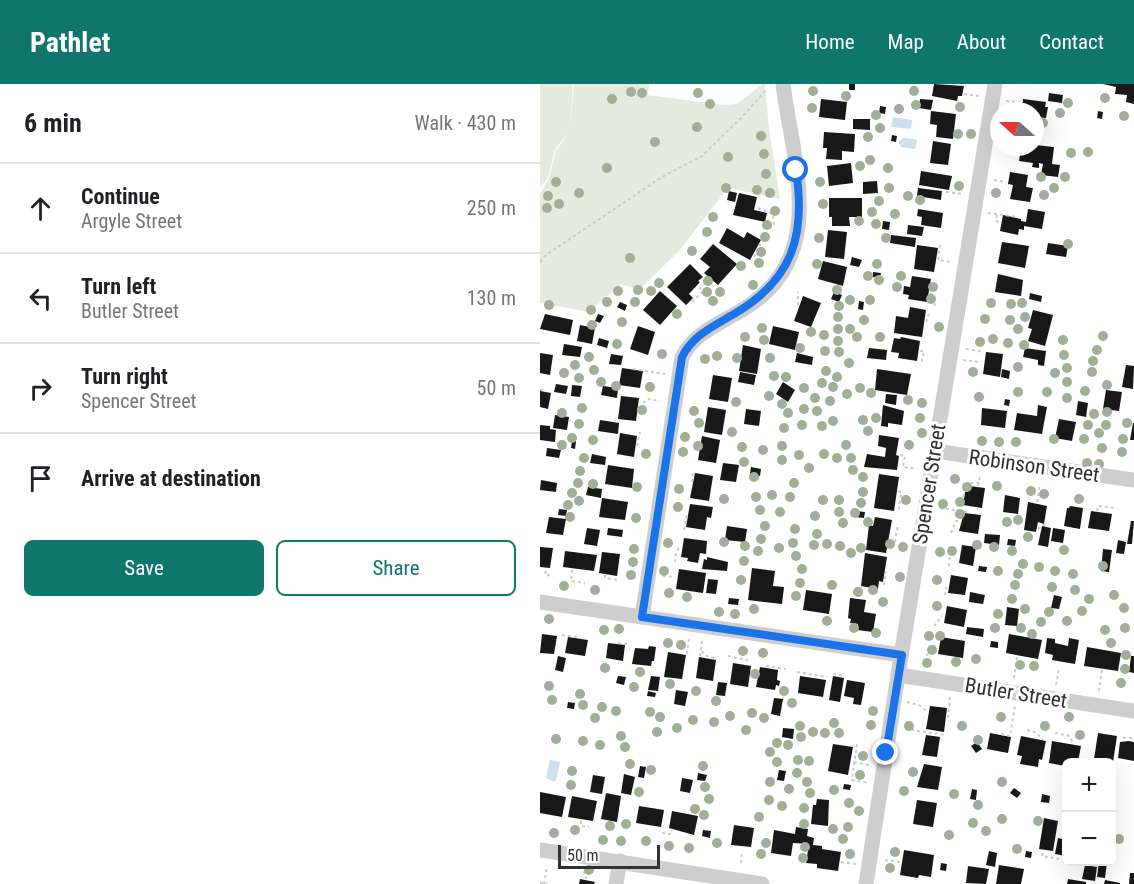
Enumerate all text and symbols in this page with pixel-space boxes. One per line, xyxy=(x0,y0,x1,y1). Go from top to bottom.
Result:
text: Pathlet xyxy=(30,26,110,59)
text: Home xyxy=(805,30,855,54)
text: Map xyxy=(888,30,924,54)
text: About xyxy=(957,30,1006,54)
text: Contact xyxy=(1039,30,1104,54)
north arrow xyxy=(990,102,1044,156)
text: 6 min xyxy=(24,108,82,138)
text: Walk · 430 m xyxy=(415,111,516,135)
route start xyxy=(782,156,808,182)
text: Continue xyxy=(81,184,160,209)
icon: ahead xyxy=(24,192,57,225)
text: 250 m xyxy=(467,196,516,220)
text: Argyle Street xyxy=(81,209,182,233)
text: Turn left xyxy=(81,274,156,299)
icon: left xyxy=(24,282,57,315)
text: 130 m xyxy=(467,286,516,310)
text: Butler Street xyxy=(81,299,179,323)
text: Turn right xyxy=(81,364,168,389)
icon: right xyxy=(24,372,57,405)
text: 50 m xyxy=(477,376,516,400)
text: Spencer Street xyxy=(81,389,196,413)
street label: Spencer Street xyxy=(908,422,950,546)
street label: Robinson Street xyxy=(967,445,1101,487)
icon: arrive xyxy=(24,462,57,495)
text: Arrive at destination xyxy=(81,466,261,491)
button: Save xyxy=(24,540,264,596)
button: Share xyxy=(276,540,516,596)
street label: Butler Street xyxy=(963,673,1069,713)
route end xyxy=(872,739,898,765)
map controls xyxy=(1062,758,1116,866)
button: + xyxy=(1062,758,1116,812)
button: − xyxy=(1062,812,1116,866)
scale bar xyxy=(558,842,660,870)
text: 50 m xyxy=(567,846,599,865)

